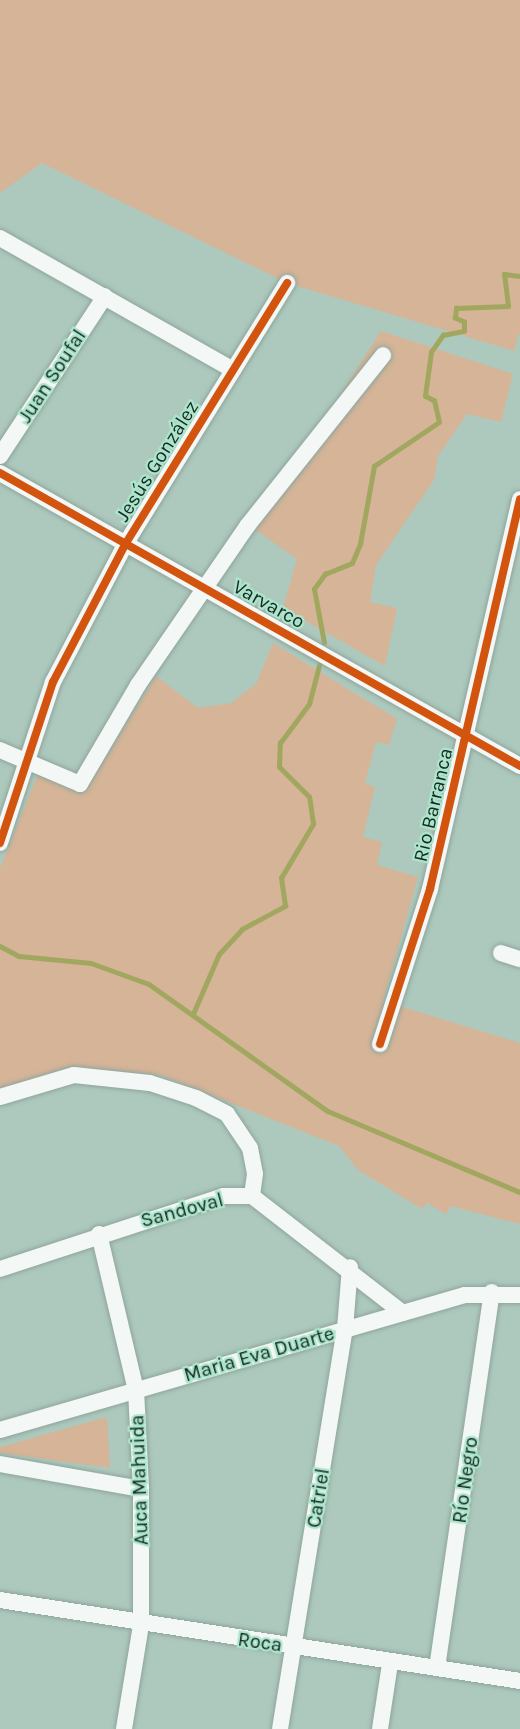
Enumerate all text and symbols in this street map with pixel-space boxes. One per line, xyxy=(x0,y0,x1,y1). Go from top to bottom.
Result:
street label: Juan Soufal xyxy=(13,325,91,427)
street label: Jesús González xyxy=(110,396,204,526)
street label: Varvarco xyxy=(229,575,309,633)
street label: Rio Barranca xyxy=(408,746,458,864)
street label: Sandoval xyxy=(138,1187,226,1233)
street label: Maria Eva Duarte xyxy=(181,1321,337,1387)
street label: Auca Mahuida xyxy=(125,1414,153,1546)
street label: Río Negro xyxy=(447,1435,483,1525)
street label: Catriel xyxy=(301,1467,335,1529)
street label: Roca xyxy=(236,1627,284,1657)

